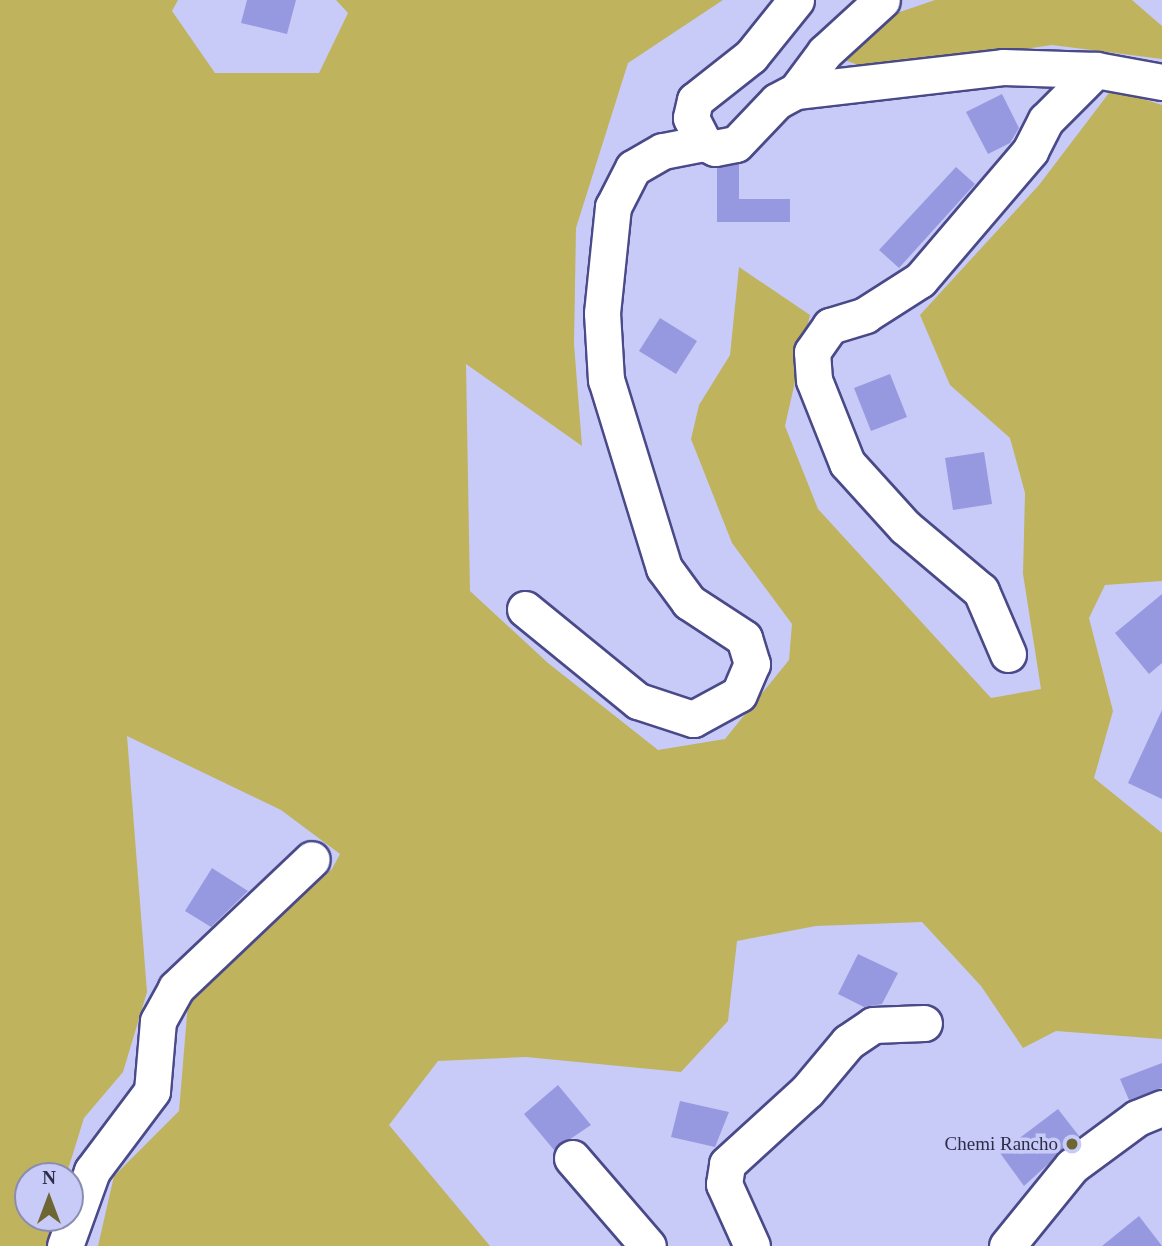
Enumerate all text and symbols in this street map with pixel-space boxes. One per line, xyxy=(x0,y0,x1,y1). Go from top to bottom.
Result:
place label: Chemi Rancho xyxy=(945,1133,1058,1155)
marker: Chemi Rancho xyxy=(1064,1136,1080,1152)
north arrow xyxy=(14,1162,84,1232)
text: N xyxy=(42,1167,56,1188)

